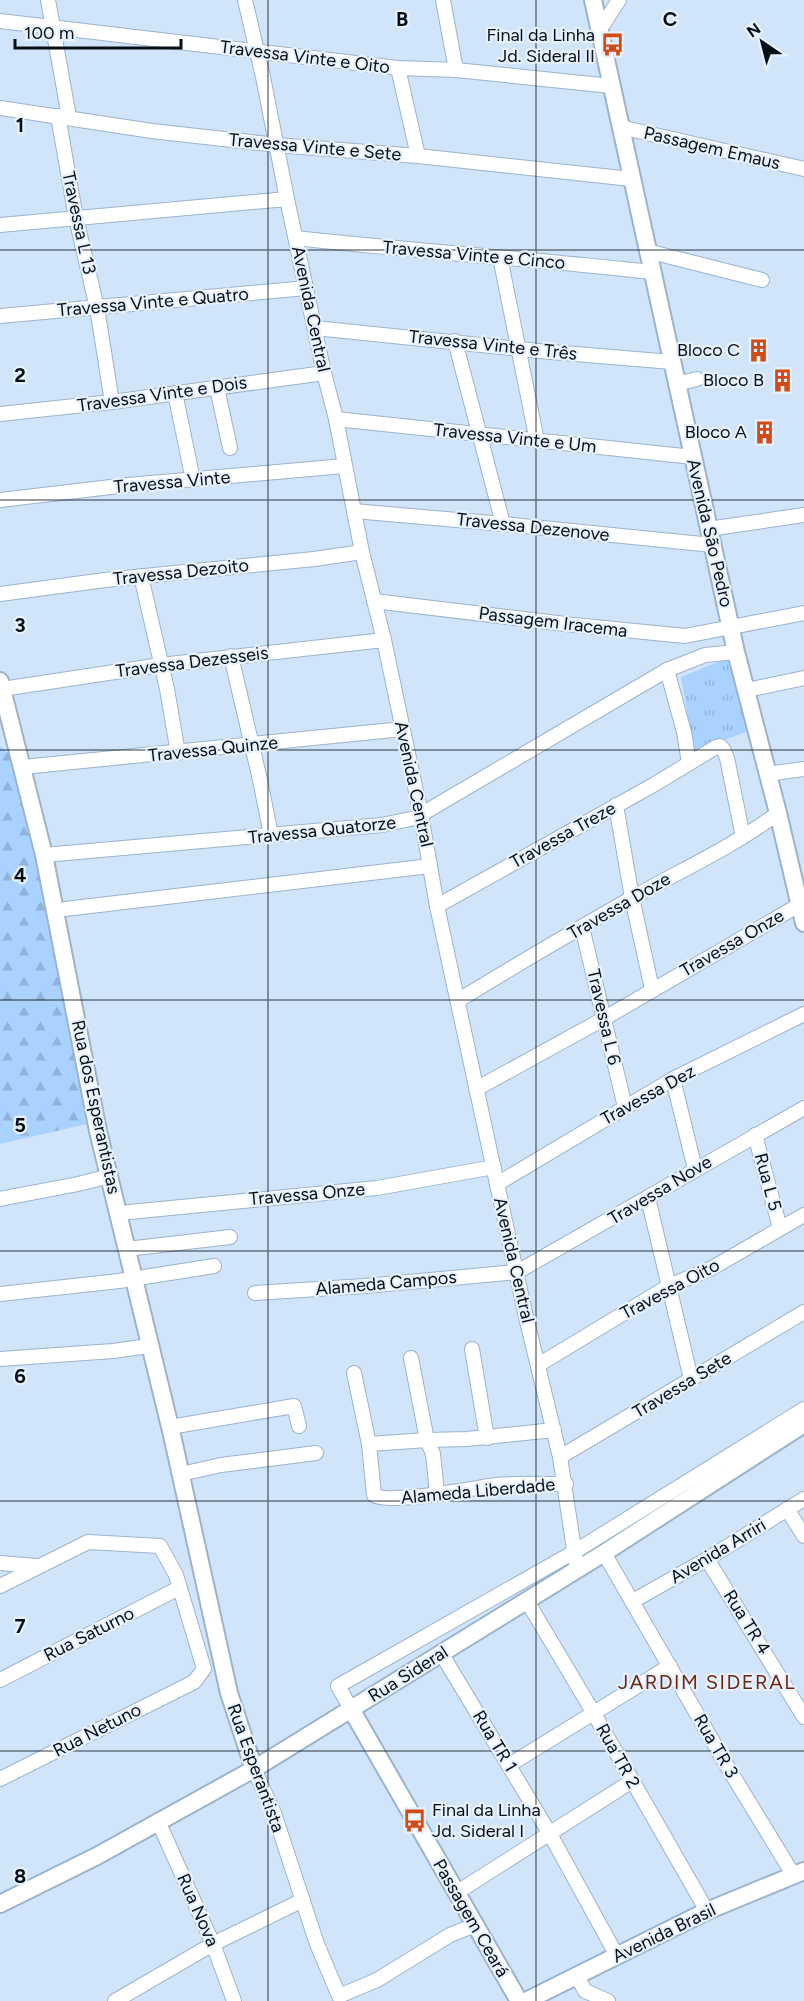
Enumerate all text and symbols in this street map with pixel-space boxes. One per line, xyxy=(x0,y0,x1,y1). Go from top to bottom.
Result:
text: B xyxy=(396,7,408,31)
text: C xyxy=(663,7,677,31)
scale bar xyxy=(15,12,182,50)
north arrow xyxy=(732,12,792,72)
text: N xyxy=(743,19,764,41)
text: 100 m xyxy=(24,22,74,44)
place label: Final da Linha Jd. Sideral II xyxy=(486,24,595,67)
bus stop icon: Final da Linha Jd. Sideral II xyxy=(600,32,626,58)
street label: Travessa Vinte e Oito xyxy=(219,36,391,78)
text: 1 xyxy=(16,113,24,137)
street label: Passagem Emaus xyxy=(642,122,782,174)
street label: Travessa Vinte e Sete xyxy=(228,128,402,166)
street label: Travessa L 13 xyxy=(57,170,101,276)
street label: Travessa Vinte e Cinco xyxy=(382,236,566,274)
street label: Avenida Central xyxy=(287,244,335,374)
street label: Travessa Vinte e Quatro xyxy=(56,283,250,321)
street label: Travessa Vinte e Três xyxy=(408,325,578,365)
building icon: Bloco C xyxy=(745,337,771,363)
place label: Bloco C xyxy=(677,339,740,361)
text: 2 xyxy=(14,363,26,387)
building icon: Bloco B xyxy=(769,367,795,393)
place label: Bloco B xyxy=(703,369,764,391)
street label: Travessa Vinte e Dois xyxy=(76,371,248,417)
street label: Travessa Vinte e Um xyxy=(432,419,598,457)
building icon: Bloco A xyxy=(752,419,778,445)
place label: Bloco A xyxy=(685,421,747,443)
street label: Avenida São Pedro xyxy=(682,457,738,609)
street label: Travessa Vinte xyxy=(113,466,231,498)
street label: Travessa Dezenove xyxy=(455,508,611,546)
street label: Travessa Dezoito xyxy=(112,554,250,590)
street label: Passagem Iracema xyxy=(477,602,629,642)
text: 3 xyxy=(14,613,26,637)
street label: Travessa Dezesseis xyxy=(114,642,270,682)
street label: Avenida Central xyxy=(390,719,438,849)
street label: Travessa Quinze xyxy=(147,731,279,767)
street label: Travessa Treze xyxy=(506,797,620,873)
street label: Travessa Quatorze xyxy=(247,811,397,849)
text: 4 xyxy=(14,863,27,887)
street label: Travessa Doze xyxy=(564,868,674,944)
street label: Travessa Onze xyxy=(676,904,788,982)
street label: Travessa L 6 xyxy=(582,967,626,1067)
street label: Rua dos Esperantistas xyxy=(67,1018,125,1196)
street label: Travessa Dez xyxy=(597,1060,699,1130)
text: 5 xyxy=(14,1113,26,1137)
street label: Travessa Nove xyxy=(604,1150,716,1229)
street label: Rua L 5 xyxy=(750,1151,786,1213)
street label: Travessa Onze xyxy=(248,1178,366,1210)
street label: Avenida Central xyxy=(489,1195,539,1325)
street label: Travessa Oito xyxy=(617,1254,723,1324)
street label: Alameda Campos xyxy=(315,1266,457,1300)
street label: Travessa Sete xyxy=(629,1347,735,1423)
text: 6 xyxy=(14,1364,26,1388)
street label: Alameda Liberdade xyxy=(400,1473,556,1509)
street label: Avenida Arriri xyxy=(666,1514,770,1588)
street label: Rua TR 4 xyxy=(719,1586,775,1658)
street label: Rua Saturno xyxy=(40,1602,138,1666)
text: 7 xyxy=(14,1614,26,1638)
street label: Rua Sideral xyxy=(364,1641,452,1707)
district label: JARDIM SIDERAL xyxy=(618,1670,796,1694)
street label: Rua Netuno xyxy=(49,1698,145,1762)
street label: Rua Esperantista xyxy=(223,1701,289,1835)
street label: Rua TR 1 xyxy=(468,1706,522,1776)
street label: Rua TR 3 xyxy=(689,1710,743,1782)
street label: Rua TR 2 xyxy=(591,1720,645,1792)
place label: Final da Linha Jd. Sideral I xyxy=(432,1799,541,1842)
bus stop icon: Final da Linha Jd. Sideral I xyxy=(401,1807,427,1833)
street label: Passagem Ceará xyxy=(428,1855,514,1981)
text: 8 xyxy=(14,1864,26,1888)
street label: Rua Nova xyxy=(172,1870,224,1950)
street label: Avenida Brasil xyxy=(609,1899,719,1967)

